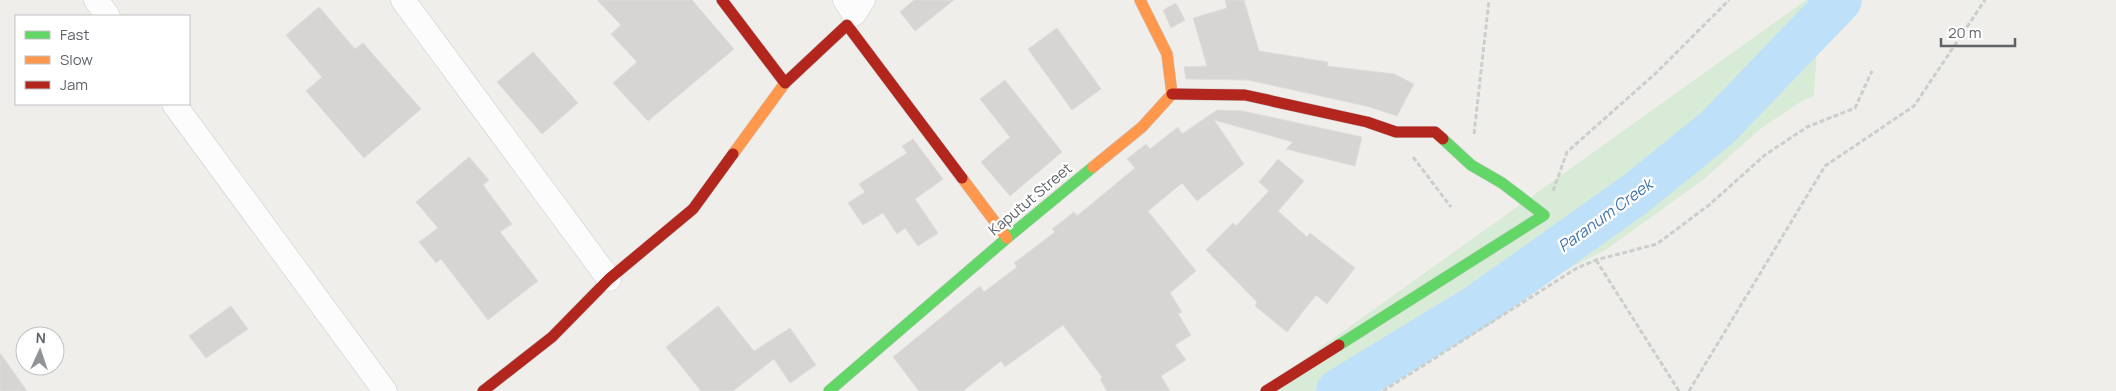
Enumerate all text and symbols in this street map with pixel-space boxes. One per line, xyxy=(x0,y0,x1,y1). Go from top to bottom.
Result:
legend xyxy=(15,15,190,105)
scale bar xyxy=(1941,15,2015,47)
text: 20 m xyxy=(1948,22,1981,43)
text: Fast xyxy=(60,24,89,45)
text: Slow xyxy=(60,49,93,70)
text: Jam xyxy=(60,74,88,95)
street label: Kaputut Street xyxy=(984,158,1076,240)
water label: Paranum Creek xyxy=(1553,172,1658,257)
north arrow xyxy=(15,326,65,376)
text: N xyxy=(35,328,46,347)

